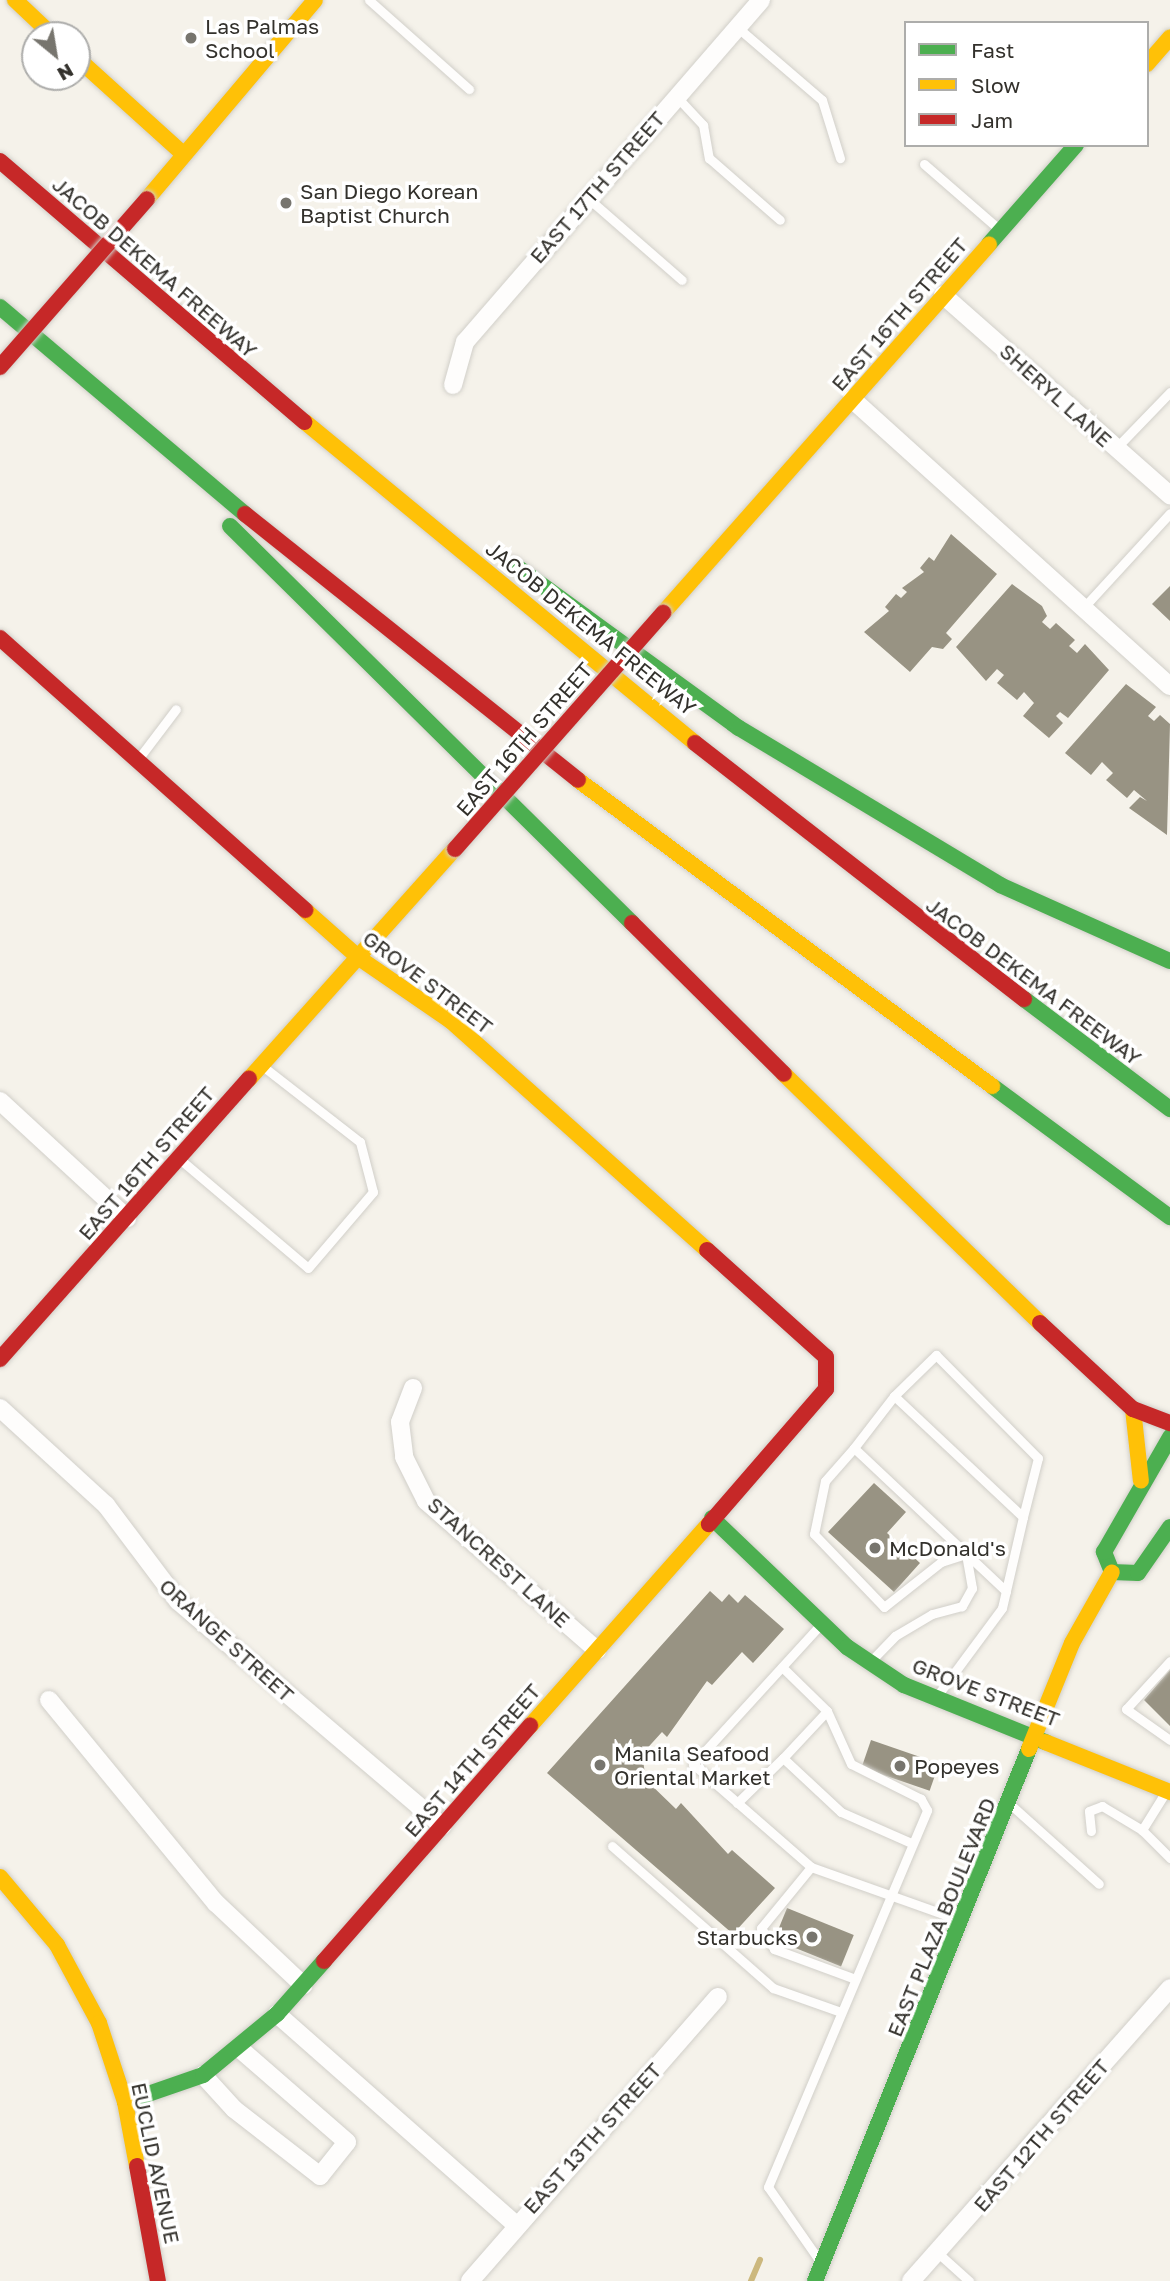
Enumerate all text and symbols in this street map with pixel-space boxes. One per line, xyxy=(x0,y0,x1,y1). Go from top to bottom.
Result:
place label: Las Palmas School xyxy=(205,13,319,63)
north arrow xyxy=(21,21,91,91)
legend xyxy=(904,21,1149,147)
marker: Las Palmas School xyxy=(183,30,199,46)
text: Fast xyxy=(971,37,1014,63)
text: N xyxy=(54,59,78,86)
text: Slow xyxy=(971,72,1020,98)
street label: EAST 17TH STREET xyxy=(524,106,670,268)
text: Jam xyxy=(971,107,1013,133)
street label: JACOB DEKEMA FREEWAY xyxy=(48,171,262,363)
place label: San Diego Korean Baptist Church xyxy=(300,178,478,228)
marker: San Diego Korean Baptist Church xyxy=(278,195,294,211)
street label: EAST 16TH STREET xyxy=(826,232,972,396)
street label: SHERYL LANE xyxy=(995,338,1117,452)
street label: JACOB DEKEMA FREEWAY xyxy=(481,536,701,720)
street label: EAST 16TH STREET xyxy=(451,657,597,821)
street label: JACOB DEKEMA FREEWAY xyxy=(922,892,1146,1070)
street label: GROVE STREET xyxy=(358,925,498,1039)
street label: EAST 16TH STREET xyxy=(73,1081,219,1245)
street label: STANCREST LANE xyxy=(423,1491,575,1633)
place label: McDonald's xyxy=(889,1535,1006,1561)
marker: McDonald's xyxy=(867,1540,883,1556)
street label: ORANGE STREET xyxy=(155,1573,299,1707)
street label: GROVE STREET xyxy=(909,1652,1063,1732)
street label: EAST 14TH STREET xyxy=(399,1678,545,1842)
place label: Manila Seafood Oriental Market xyxy=(614,1740,771,1790)
place label: Popeyes xyxy=(914,1753,999,1779)
marker: Manila Seafood Oriental Market xyxy=(592,1757,608,1773)
marker: Popeyes xyxy=(892,1758,908,1774)
street label: EAST PLAZA BOULEVARD xyxy=(881,1794,1001,2040)
place label: Starbucks xyxy=(696,1924,798,1950)
marker: Starbucks xyxy=(804,1929,820,1945)
street label: EAST 12TH STREET xyxy=(968,2053,1114,2217)
street label: EAST 13TH STREET xyxy=(518,2057,666,2219)
street label: EUCLID AVENUE xyxy=(127,2080,185,2246)

